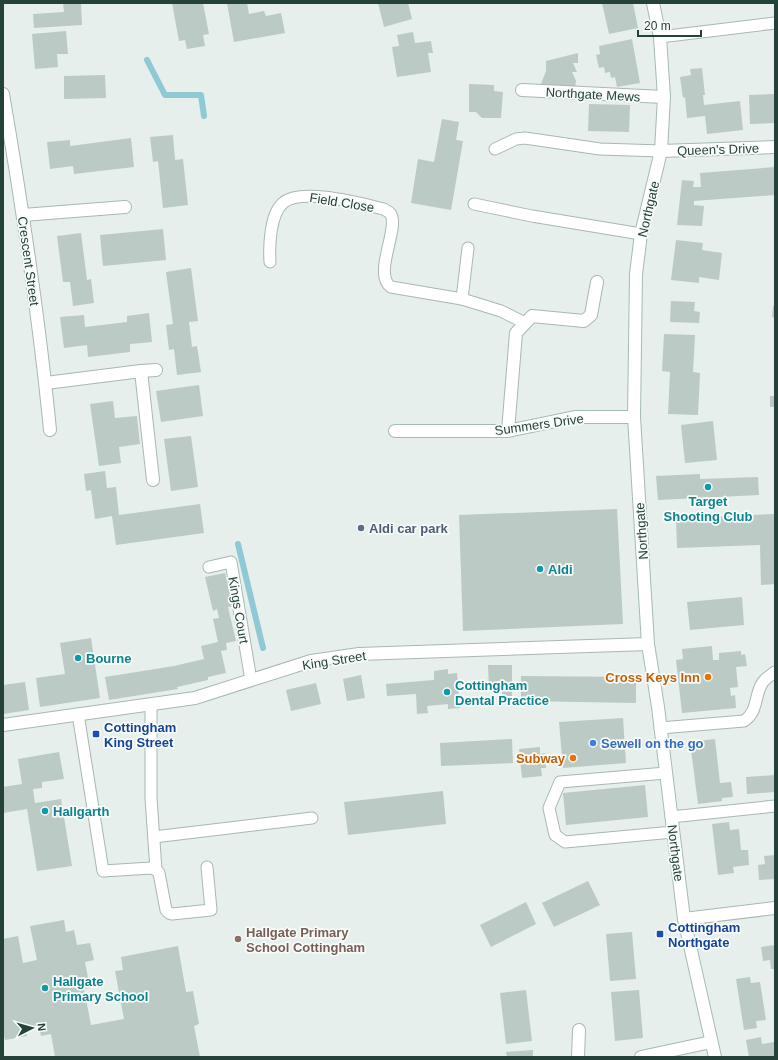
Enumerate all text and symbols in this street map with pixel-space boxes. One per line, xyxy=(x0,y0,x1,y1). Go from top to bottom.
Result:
scale bar xyxy=(638,12,701,38)
text: 20 m xyxy=(644,19,671,33)
street label: Northgate Mews xyxy=(545,85,641,104)
street label: Queen's Drive xyxy=(677,141,759,158)
street label: Northgate xyxy=(635,180,662,239)
street label: Field Close xyxy=(309,190,375,215)
street label: Crescent Street xyxy=(15,215,42,307)
street label: Summers Drive xyxy=(494,411,584,438)
marker: Target Shooting Club xyxy=(703,482,713,492)
place label: Target Shooting Club xyxy=(664,494,752,524)
street label: Northgate xyxy=(632,502,651,560)
place label: Aldi car park xyxy=(369,521,449,536)
marker: Aldi car park xyxy=(356,523,366,533)
place label: Aldi xyxy=(548,562,573,577)
marker: Aldi xyxy=(535,564,545,574)
street label: Kings Court xyxy=(225,575,252,645)
street label: King Street xyxy=(301,648,367,673)
place label: Bourne xyxy=(86,651,132,666)
marker: Bourne xyxy=(73,653,83,663)
place label: Cross Keys Inn xyxy=(605,670,700,685)
marker: Cross Keys Inn xyxy=(703,672,713,682)
place label: Cottingham Dental Practice xyxy=(455,678,549,708)
marker: Cottingham Dental Practice xyxy=(442,687,452,697)
place label: Cottingham King Street xyxy=(104,720,176,750)
marker: Cottingham King Street xyxy=(91,729,101,739)
place label: Sewell on the go xyxy=(601,736,704,751)
marker: Sewell on the go xyxy=(588,738,598,748)
place label: Subway xyxy=(516,751,566,766)
marker: Subway xyxy=(568,753,578,763)
place label: Hallgarth xyxy=(53,804,109,819)
marker: Hallgarth xyxy=(40,806,50,816)
street label: Northgate xyxy=(665,824,686,882)
place label: Cottingham Northgate xyxy=(668,920,740,950)
place label: Hallgate Primary School Cottingham xyxy=(246,925,365,955)
marker: Cottingham Northgate xyxy=(655,929,665,939)
marker: Hallgate Primary School Cottingham xyxy=(233,934,243,944)
place label: Hallgate Primary School xyxy=(53,974,148,1004)
marker: Hallgate Primary School xyxy=(40,983,50,993)
north arrow xyxy=(12,1008,52,1048)
text: N xyxy=(36,1022,48,1032)

